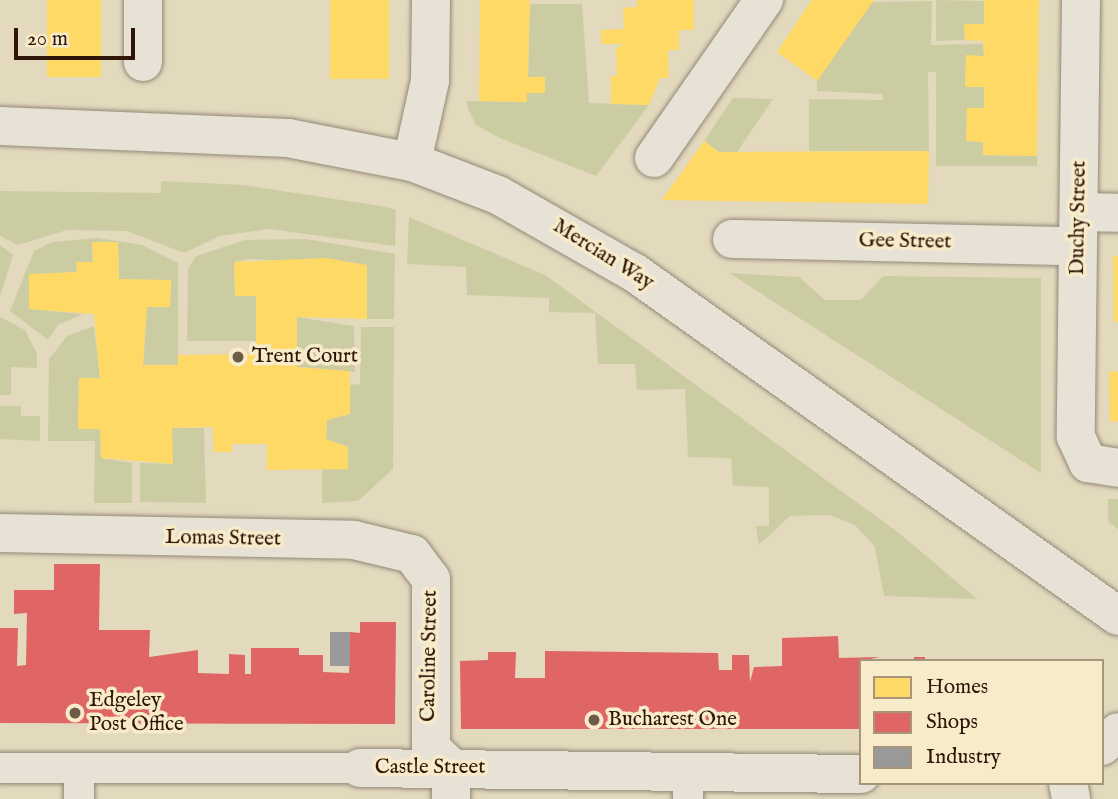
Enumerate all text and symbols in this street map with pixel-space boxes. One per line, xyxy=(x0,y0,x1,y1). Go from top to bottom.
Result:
scale bar xyxy=(18,14,138,58)
text: 20 m xyxy=(27,26,68,53)
street label: Duchy Street xyxy=(1065,160,1093,276)
street label: Mercian Way xyxy=(548,214,658,296)
street label: Gee Street xyxy=(858,229,952,255)
place label: Trent Court xyxy=(252,344,358,370)
marker: Trent Court xyxy=(230,349,246,365)
street label: Lomas Street xyxy=(165,525,281,553)
street label: Caroline Street xyxy=(416,590,444,722)
legend xyxy=(859,659,1104,785)
text: Homes xyxy=(926,674,988,701)
place label: Edgeley Post Office xyxy=(89,688,184,738)
marker: Edgeley Post Office xyxy=(67,705,83,721)
place label: Bucharest One xyxy=(608,707,737,733)
text: Shops xyxy=(926,709,978,736)
marker: Bucharest One xyxy=(586,712,602,728)
text: Industry xyxy=(926,744,1001,771)
street label: Castle Street xyxy=(375,755,485,781)

